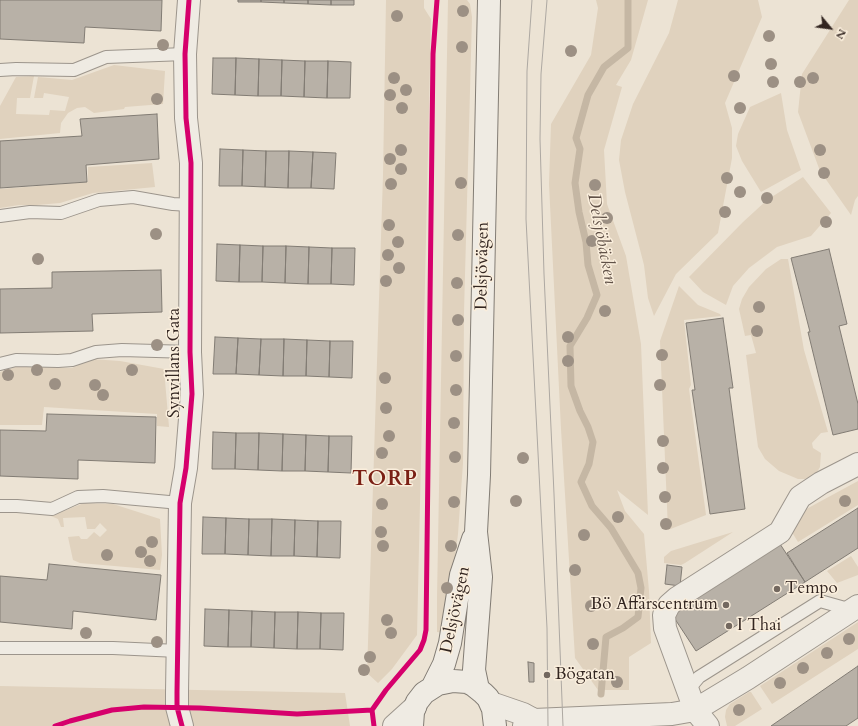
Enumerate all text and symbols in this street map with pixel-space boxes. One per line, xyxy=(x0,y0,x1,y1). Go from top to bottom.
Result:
north arrow xyxy=(810,8,850,48)
text: N xyxy=(832,26,850,42)
water label: Delsjöbäcken xyxy=(582,192,620,286)
street label: Delsjövägen xyxy=(472,222,494,310)
street label: Synvillans Gata xyxy=(165,308,185,418)
district label: TORP xyxy=(352,467,418,493)
street label: Delsjövägen xyxy=(437,565,475,655)
place label: Tempo xyxy=(785,579,838,599)
marker: Tempo xyxy=(772,584,782,594)
place label: Bö Affärscentrum xyxy=(591,595,718,615)
marker: Bö Affärscentrum xyxy=(721,600,731,610)
place label: I Thai xyxy=(737,616,781,636)
marker: I Thai xyxy=(724,621,734,631)
place label: Bögatan xyxy=(555,665,615,685)
marker: Bögatan xyxy=(542,670,552,680)

